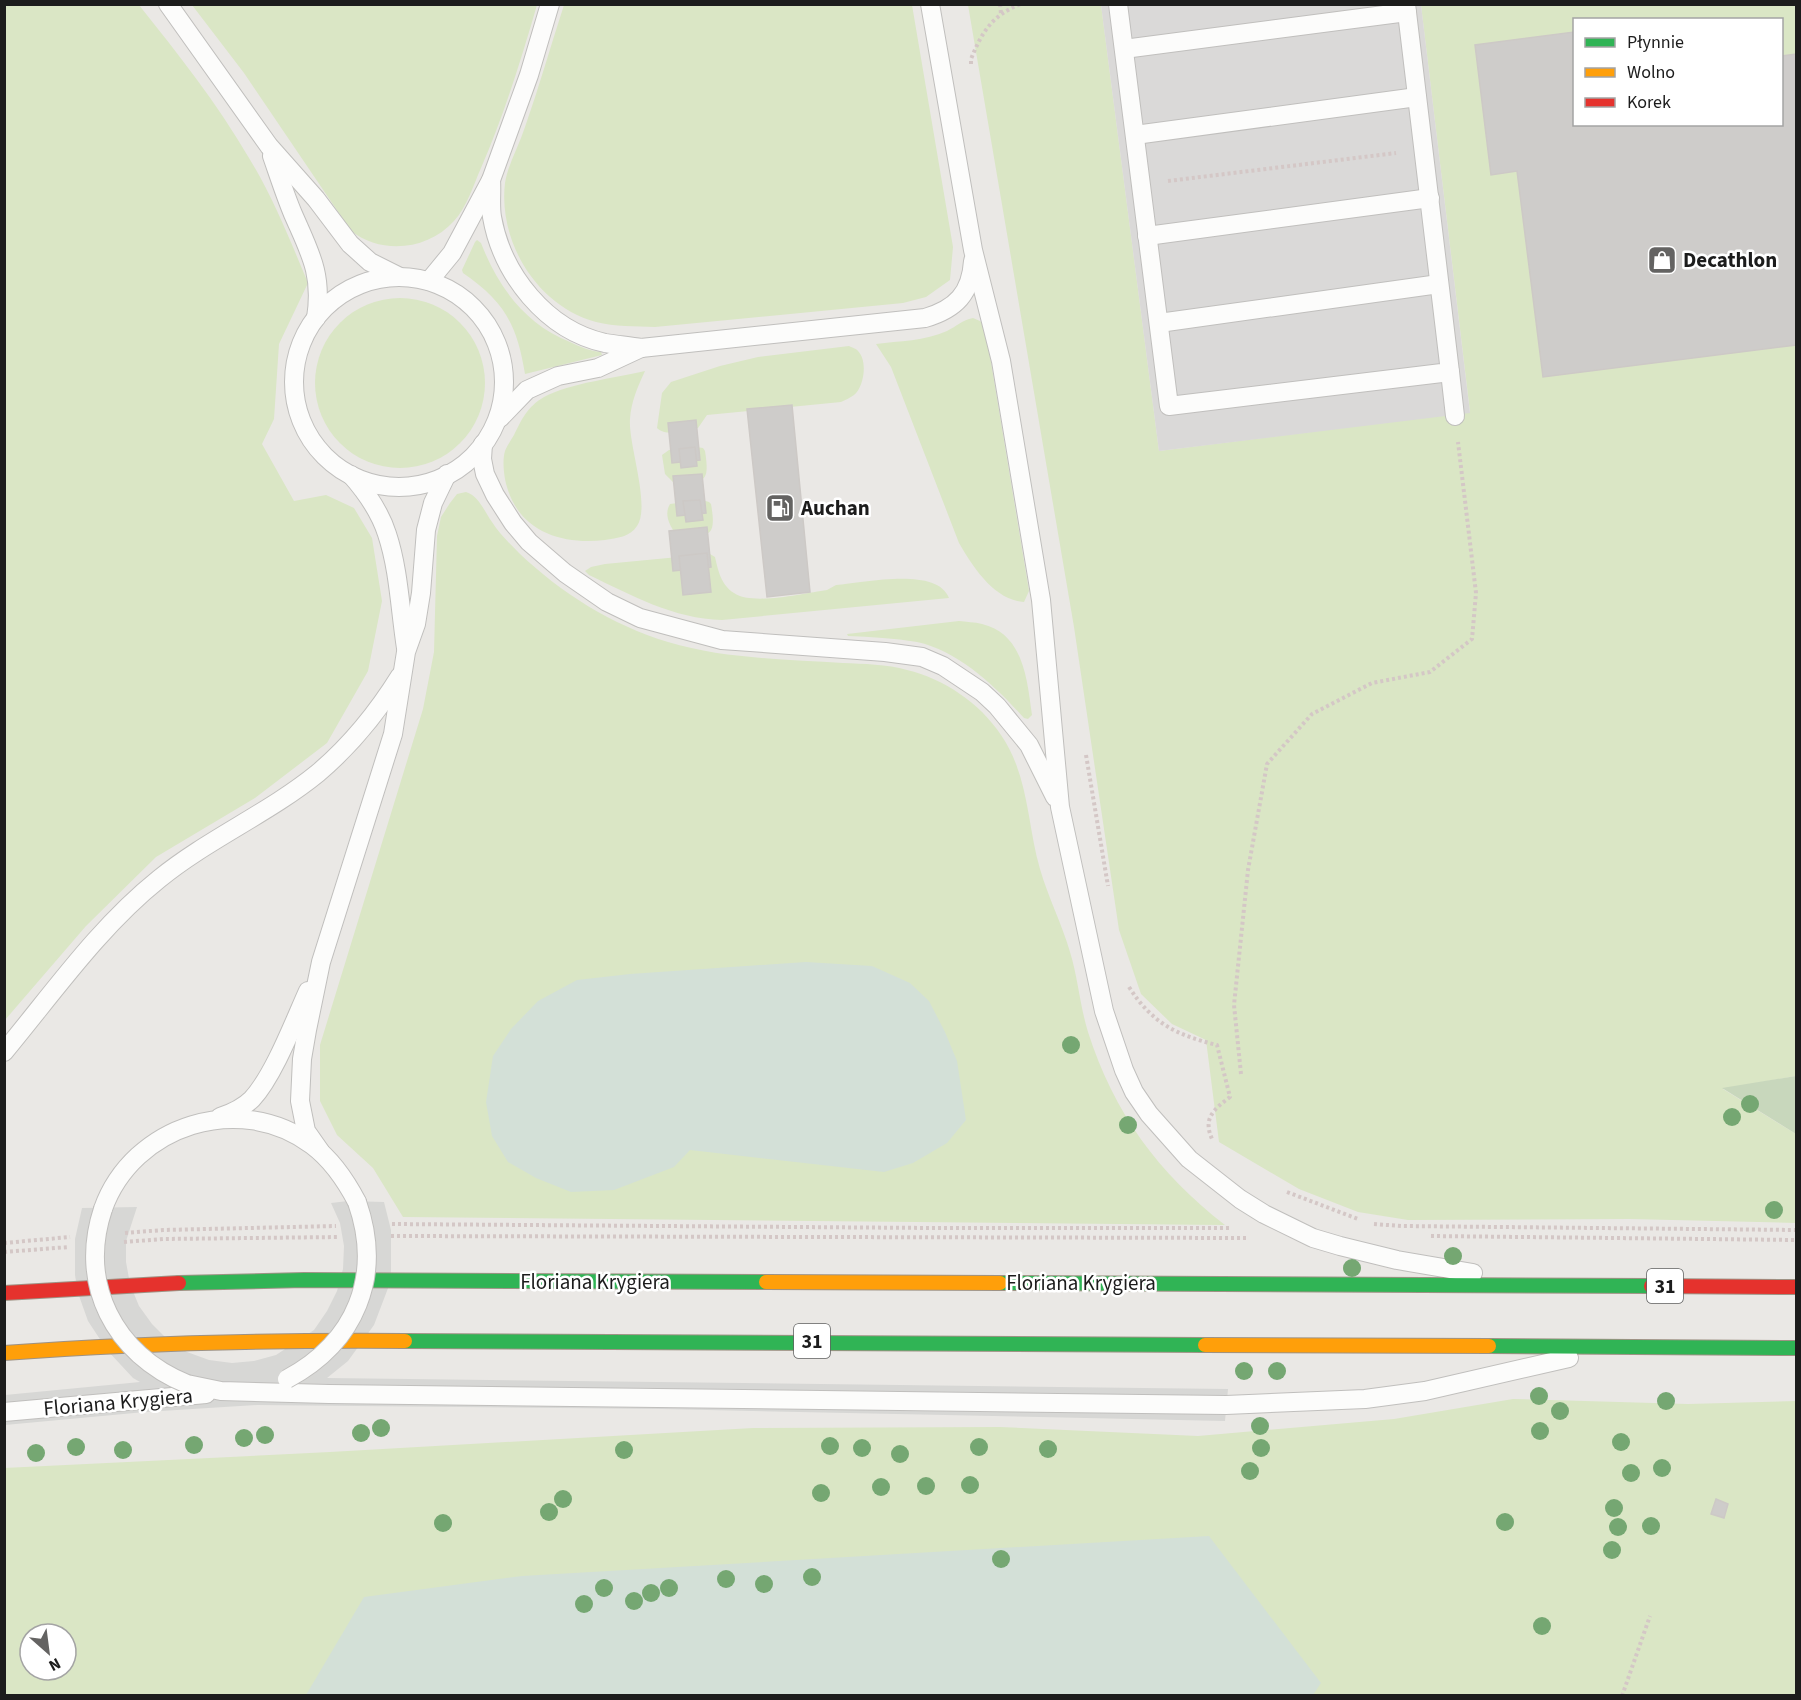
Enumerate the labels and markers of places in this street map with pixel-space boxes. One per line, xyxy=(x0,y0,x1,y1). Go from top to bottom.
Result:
shop icon: Decathlon xyxy=(1646,244,1678,276)
place label: Decathlon xyxy=(1683,245,1777,275)
fuel station icon: Auchan xyxy=(764,492,796,524)
place label: Auchan xyxy=(800,493,870,523)

